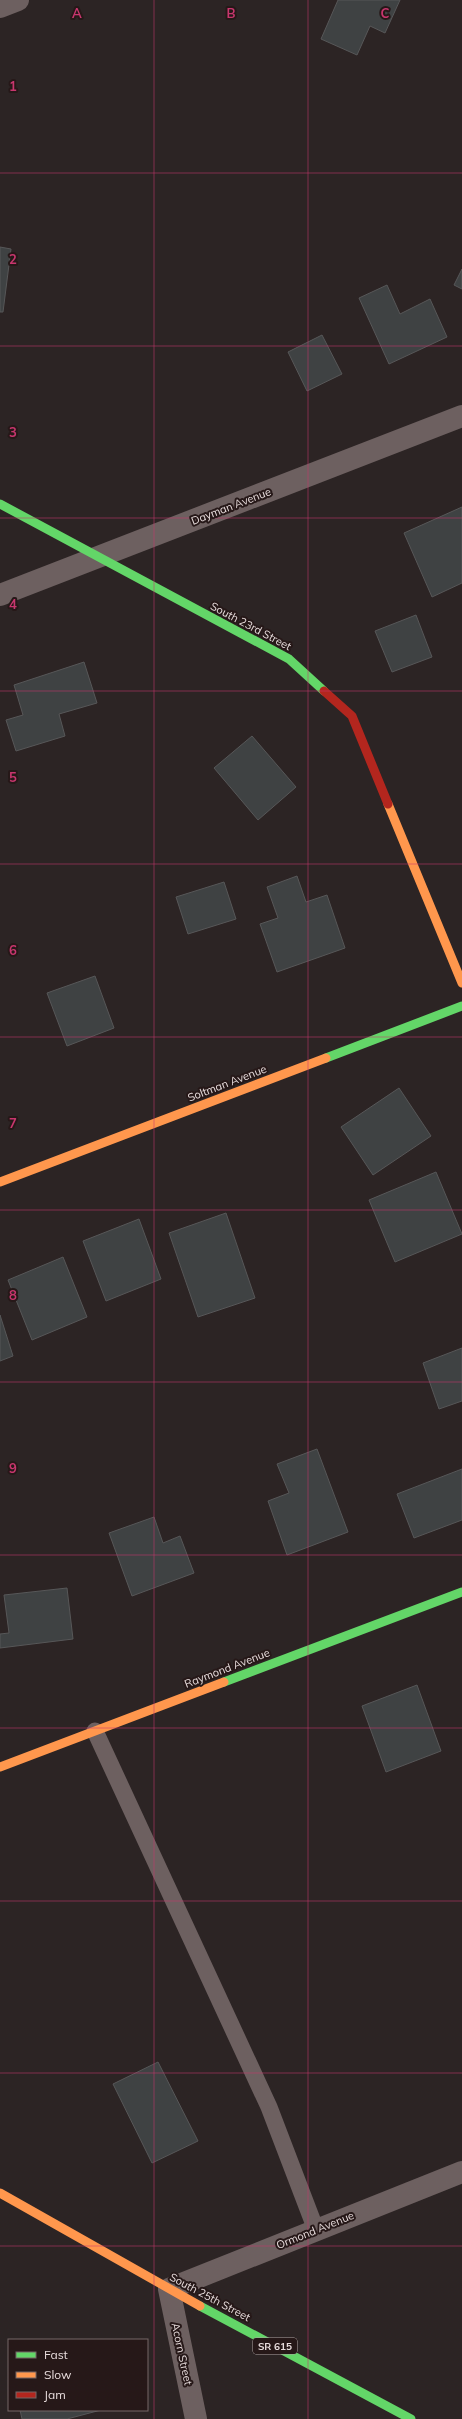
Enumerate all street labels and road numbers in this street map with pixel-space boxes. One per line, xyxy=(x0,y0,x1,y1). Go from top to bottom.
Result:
street label: Dayman Avenue xyxy=(189,484,273,528)
street label: South 23rd Street xyxy=(208,599,294,653)
street label: Soltman Avenue xyxy=(186,1062,268,1104)
street label: Raymond Avenue xyxy=(182,1645,272,1691)
street label: Ormond Avenue xyxy=(274,2208,356,2252)
street label: South 25th Street xyxy=(167,2270,253,2324)
street label: Acorn Street xyxy=(169,2322,195,2387)
road number: SR 615 xyxy=(253,2338,297,2354)

